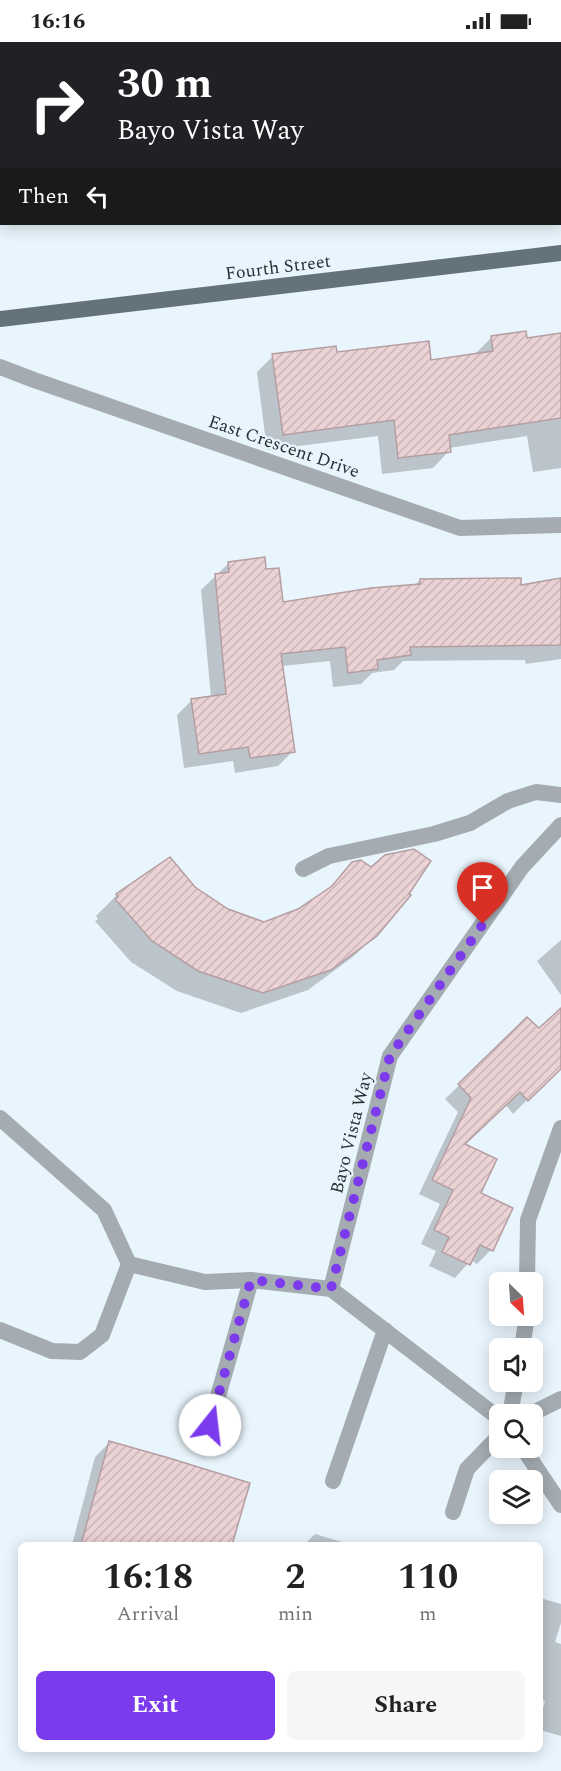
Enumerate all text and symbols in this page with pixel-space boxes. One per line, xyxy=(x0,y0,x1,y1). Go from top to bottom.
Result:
text: 16:16 xyxy=(30,5,85,38)
text: 30 m xyxy=(117,53,212,116)
icon: right xyxy=(18,66,96,144)
text: Bayo Vista Way xyxy=(117,110,303,152)
text: Then xyxy=(18,180,69,213)
icon: left xyxy=(81,180,114,213)
street label: Fourth Street xyxy=(224,248,332,287)
street label: East Crescent Drive xyxy=(205,408,363,485)
pin xyxy=(457,862,508,924)
icon: arrive xyxy=(466,871,499,904)
street label: Bayo Vista Way xyxy=(323,1068,380,1197)
north arrow xyxy=(489,1272,543,1326)
map controls xyxy=(489,1272,543,1524)
button: sound xyxy=(489,1338,543,1392)
position arrow xyxy=(178,1393,242,1457)
button: search xyxy=(489,1404,543,1458)
button: layers xyxy=(489,1470,543,1524)
text: 16:18 xyxy=(103,1550,193,1605)
text: 2 xyxy=(285,1550,306,1605)
text: 110 xyxy=(398,1550,458,1605)
text: Arrival xyxy=(117,1599,179,1629)
text: min xyxy=(278,1599,313,1629)
text: m xyxy=(419,1599,437,1629)
button: Exit xyxy=(36,1671,275,1740)
button: Share xyxy=(287,1671,525,1740)

